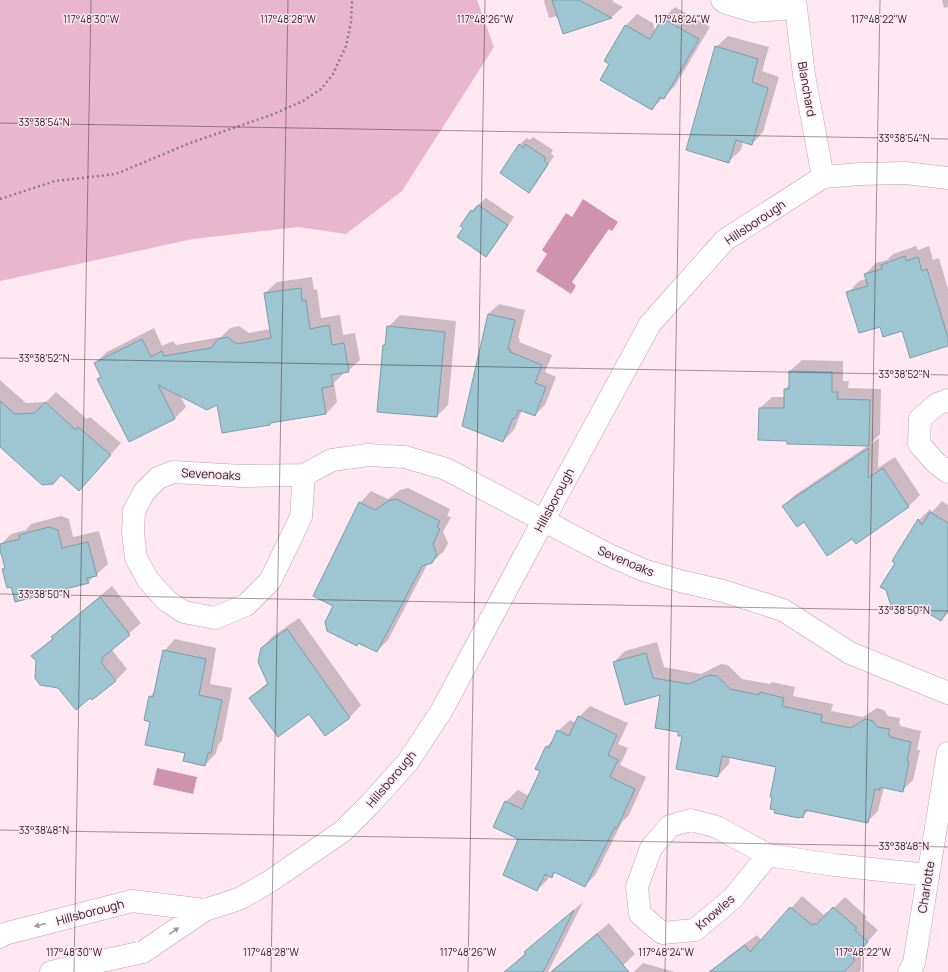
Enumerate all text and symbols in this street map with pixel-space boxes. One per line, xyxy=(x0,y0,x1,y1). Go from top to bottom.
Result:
text: 117°48'30"W xyxy=(63,12,120,26)
text: 117°48'28"W xyxy=(260,12,317,26)
text: 117°48'26"W xyxy=(457,12,514,26)
text: 117°48'24"W xyxy=(654,12,710,26)
text: 117°48'22"W xyxy=(851,12,908,26)
street label: Blanchard xyxy=(794,60,820,118)
text: 33°38'54"N xyxy=(18,115,70,129)
text: 33°38'54"N xyxy=(878,131,930,145)
street label: Hillsborough xyxy=(721,195,789,249)
text: 33°38'52"N xyxy=(19,351,70,365)
text: 33°38'52"N xyxy=(879,367,930,381)
street label: Sevenoaks xyxy=(181,464,241,484)
street label: Hillsborough xyxy=(530,465,578,535)
street label: Sevenoaks xyxy=(595,541,657,581)
text: 33°38'50"N xyxy=(18,587,70,601)
text: 33°38'50"N xyxy=(878,603,930,617)
street label: Hillsborough xyxy=(362,747,420,811)
text: 33°38'48"N xyxy=(19,823,69,837)
text: 33°38'48"N xyxy=(879,839,929,853)
street label: Charlotte xyxy=(913,860,939,914)
street label: Knowles xyxy=(692,890,738,934)
street label: Hillsborough xyxy=(54,895,126,929)
one-way arrow xyxy=(33,922,46,928)
one-way arrow xyxy=(169,927,179,935)
text: 117°48'30"W xyxy=(46,945,103,959)
text: 117°48'28"W xyxy=(243,945,300,959)
text: 117°48'26"W xyxy=(440,945,497,959)
text: 117°48'24"W xyxy=(638,945,694,959)
text: 117°48'22"W xyxy=(835,945,892,959)

